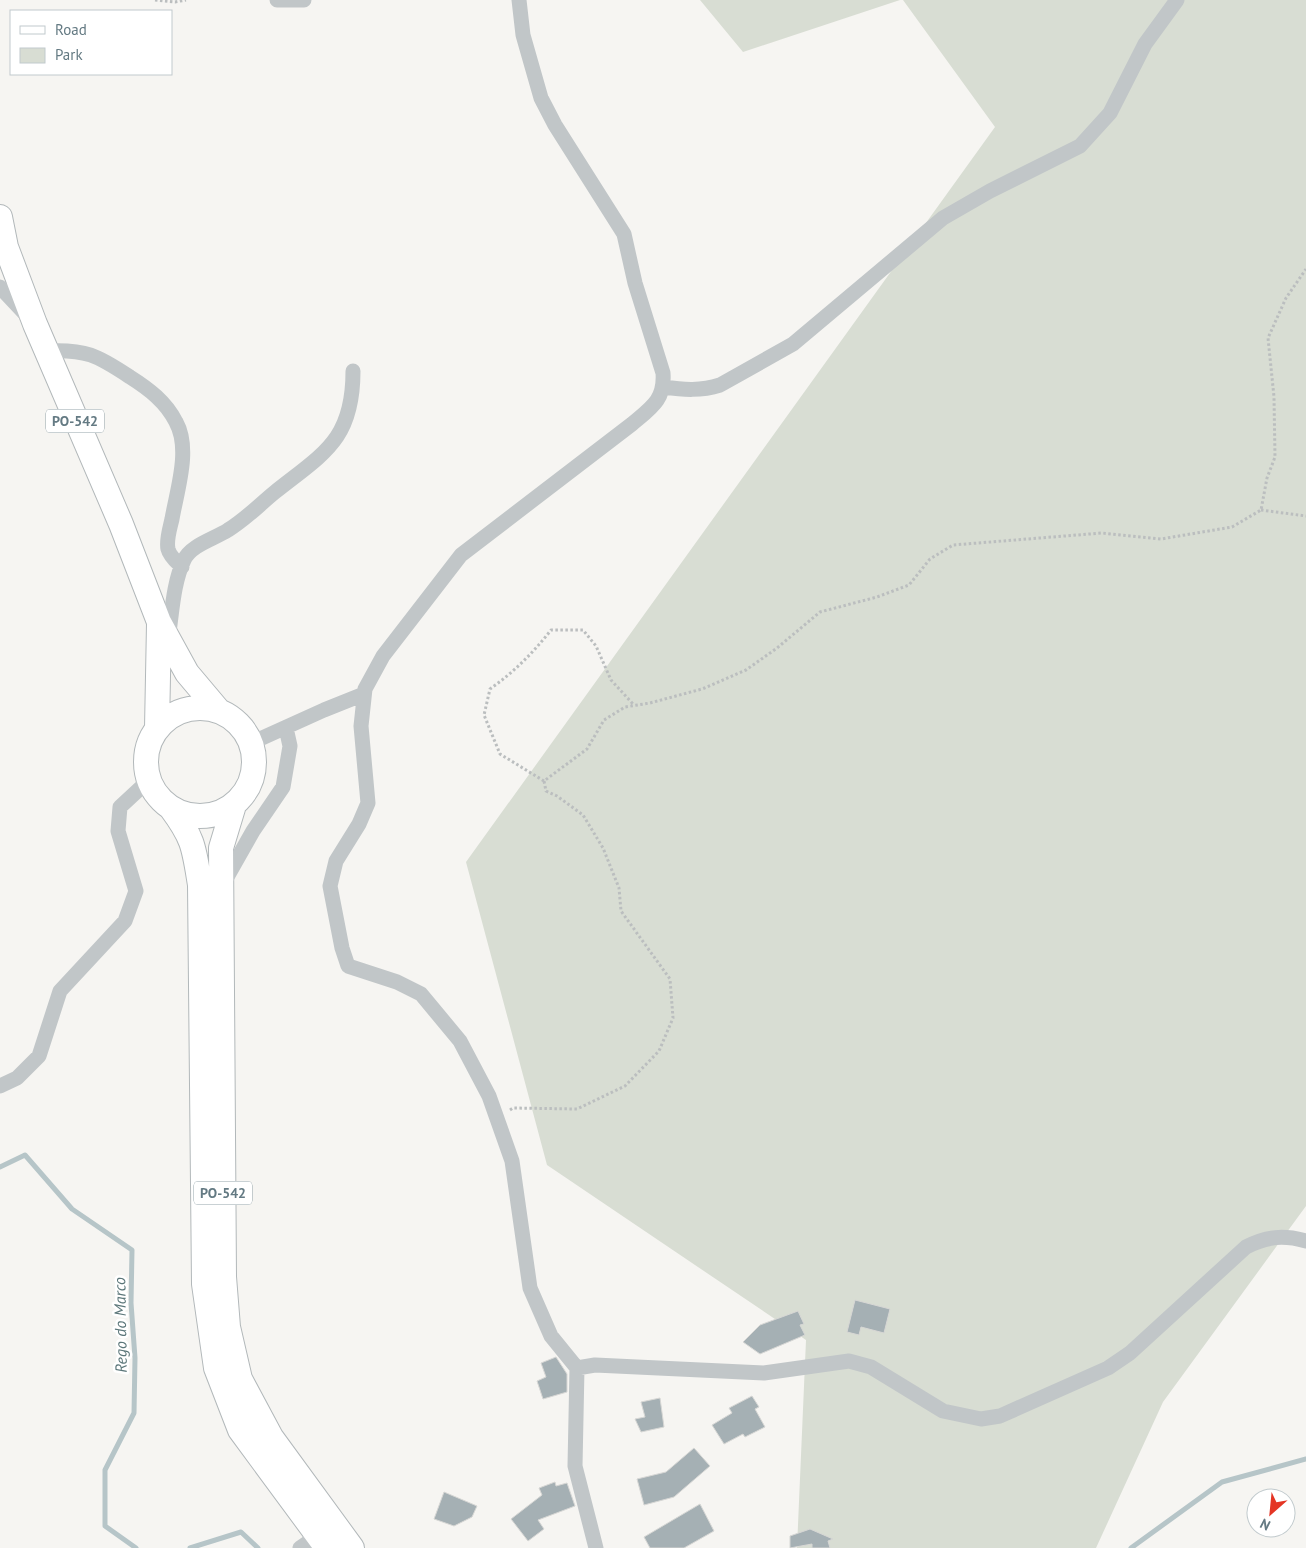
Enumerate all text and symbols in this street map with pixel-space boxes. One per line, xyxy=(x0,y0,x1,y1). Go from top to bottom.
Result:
legend xyxy=(10,10,172,75)
text: Road xyxy=(55,20,87,39)
text: Park xyxy=(55,45,83,64)
road number: PO-542 xyxy=(46,410,104,432)
road number: PO-542 xyxy=(194,1182,252,1204)
water label: Rego do Marco xyxy=(109,1277,131,1373)
north arrow xyxy=(1246,1488,1296,1538)
text: N xyxy=(1257,1514,1273,1535)

